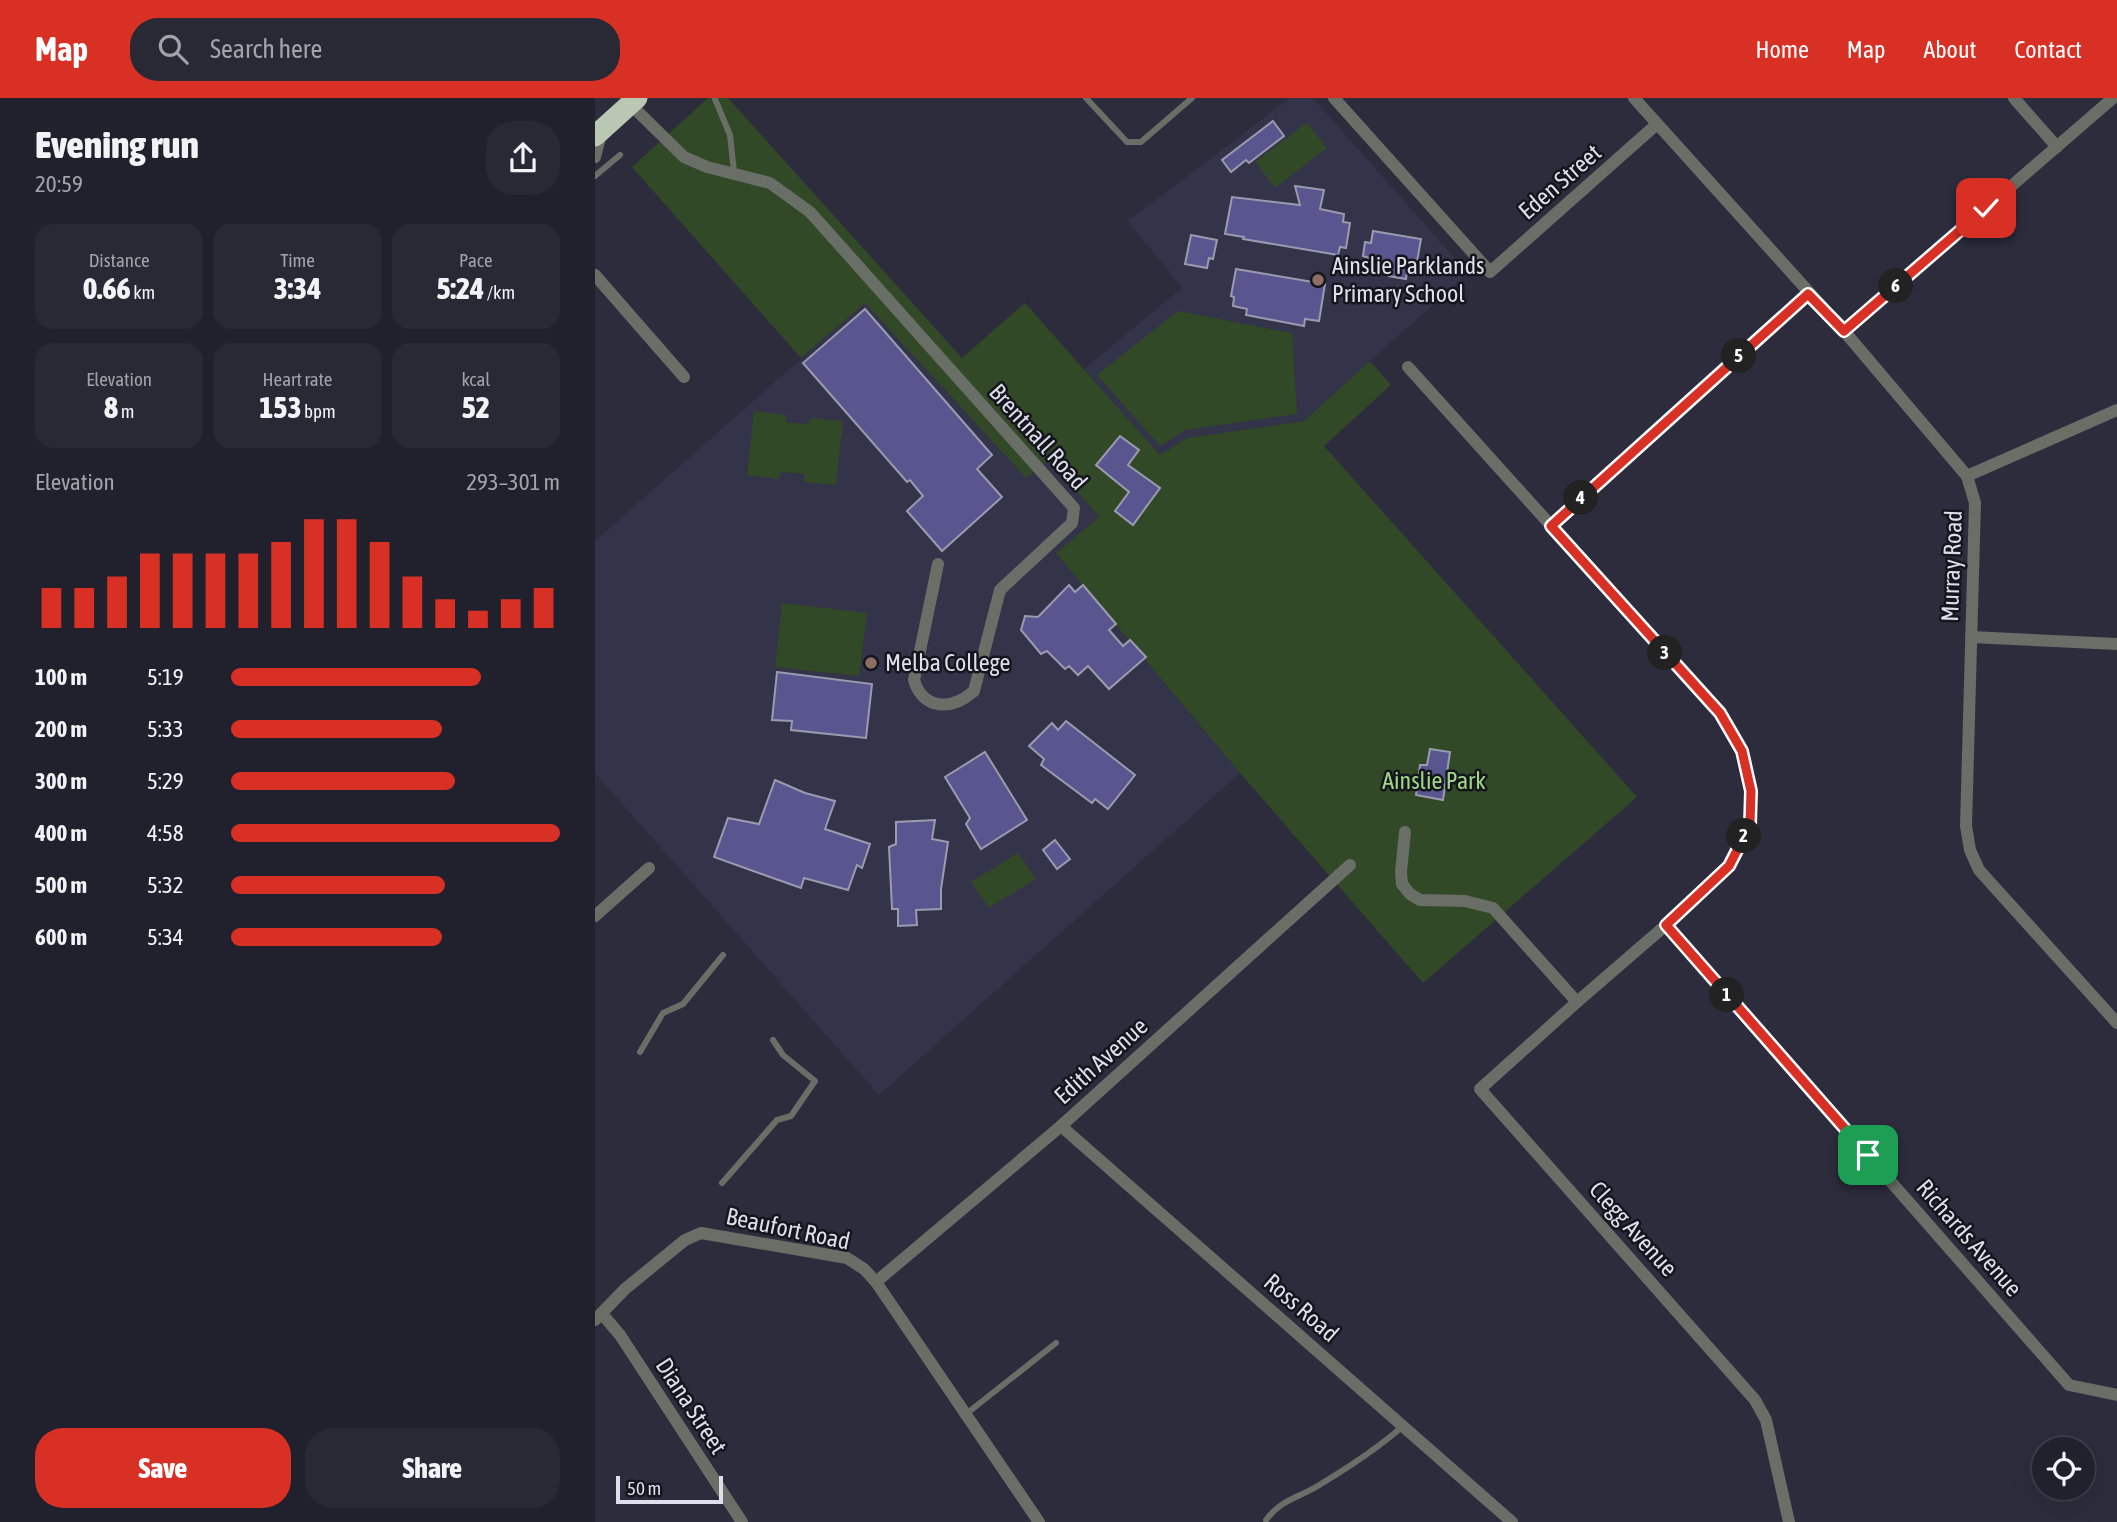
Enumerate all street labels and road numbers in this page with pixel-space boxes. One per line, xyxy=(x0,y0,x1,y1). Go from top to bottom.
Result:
street label: Eden Street xyxy=(1513,139,1606,225)
street label: Brentnall Road xyxy=(984,378,1093,495)
street label: Murray Road xyxy=(1936,510,1967,622)
street label: Edith Avenue xyxy=(1049,1012,1153,1109)
street label: Richards Avenue xyxy=(1911,1174,2027,1302)
street label: Clegg Avenue xyxy=(1584,1176,1683,1281)
street label: Beaufort Road xyxy=(724,1202,852,1255)
street label: Ross Road xyxy=(1259,1268,1344,1347)
street label: Diana Street xyxy=(650,1353,732,1459)

